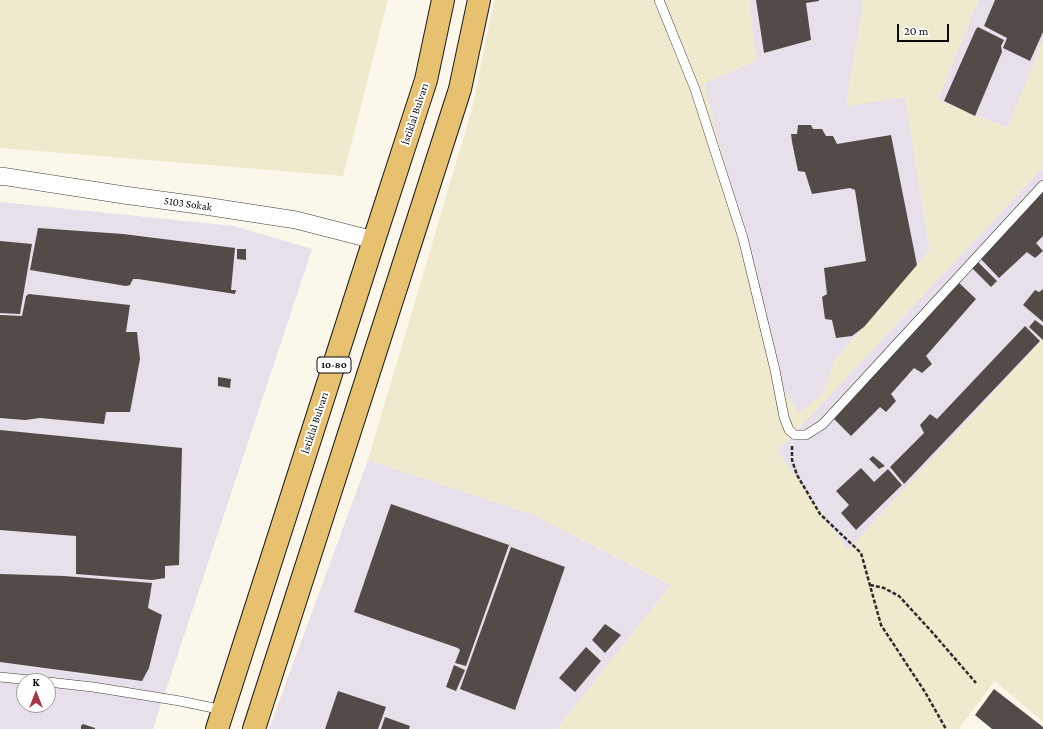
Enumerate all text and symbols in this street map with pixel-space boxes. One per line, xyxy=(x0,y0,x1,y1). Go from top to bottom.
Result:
scale bar xyxy=(899,16,951,42)
text: 20 m xyxy=(904,24,928,38)
street label: İstiklal Bulvarı xyxy=(399,82,431,146)
street label: 5103 Sokak xyxy=(163,194,213,214)
road number: 10-80 xyxy=(317,357,351,373)
street label: İstiklal Bulvarı xyxy=(299,391,331,455)
north arrow xyxy=(16,673,56,713)
text: K xyxy=(32,676,40,688)

